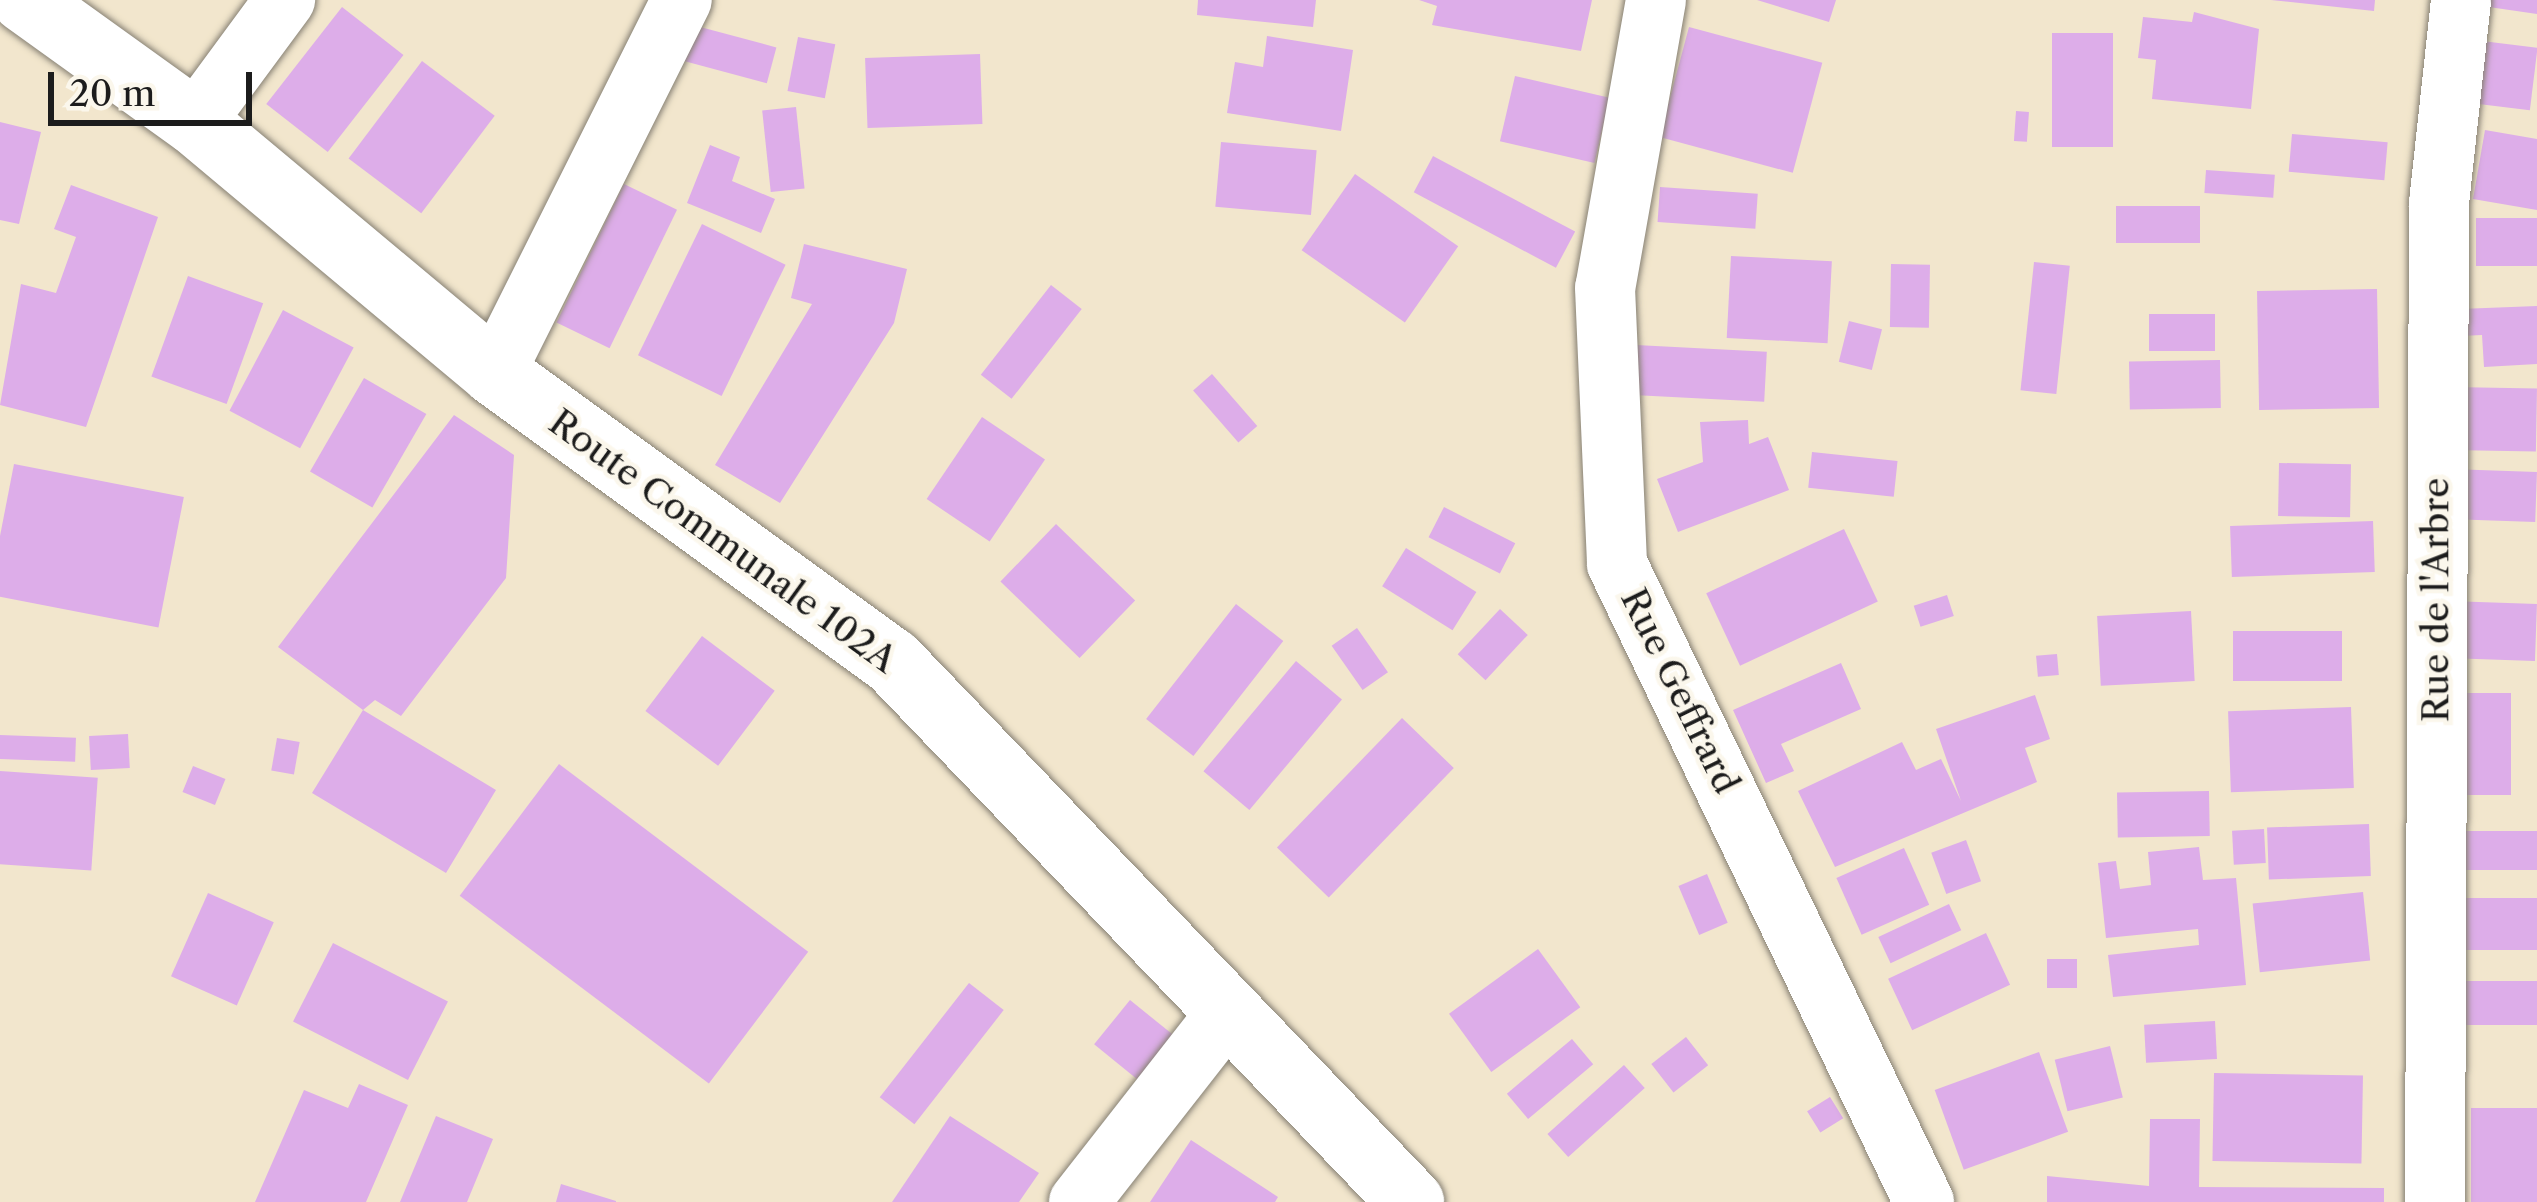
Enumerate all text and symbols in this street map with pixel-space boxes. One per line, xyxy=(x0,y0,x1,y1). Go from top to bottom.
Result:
scale bar xyxy=(54,48,258,122)
text: 20 m xyxy=(69,71,156,115)
street label: Route Communale 102A xyxy=(541,400,905,682)
street label: Rue de l'Arbre xyxy=(2414,478,2458,722)
street label: Rue Geffrard xyxy=(1612,581,1748,801)

